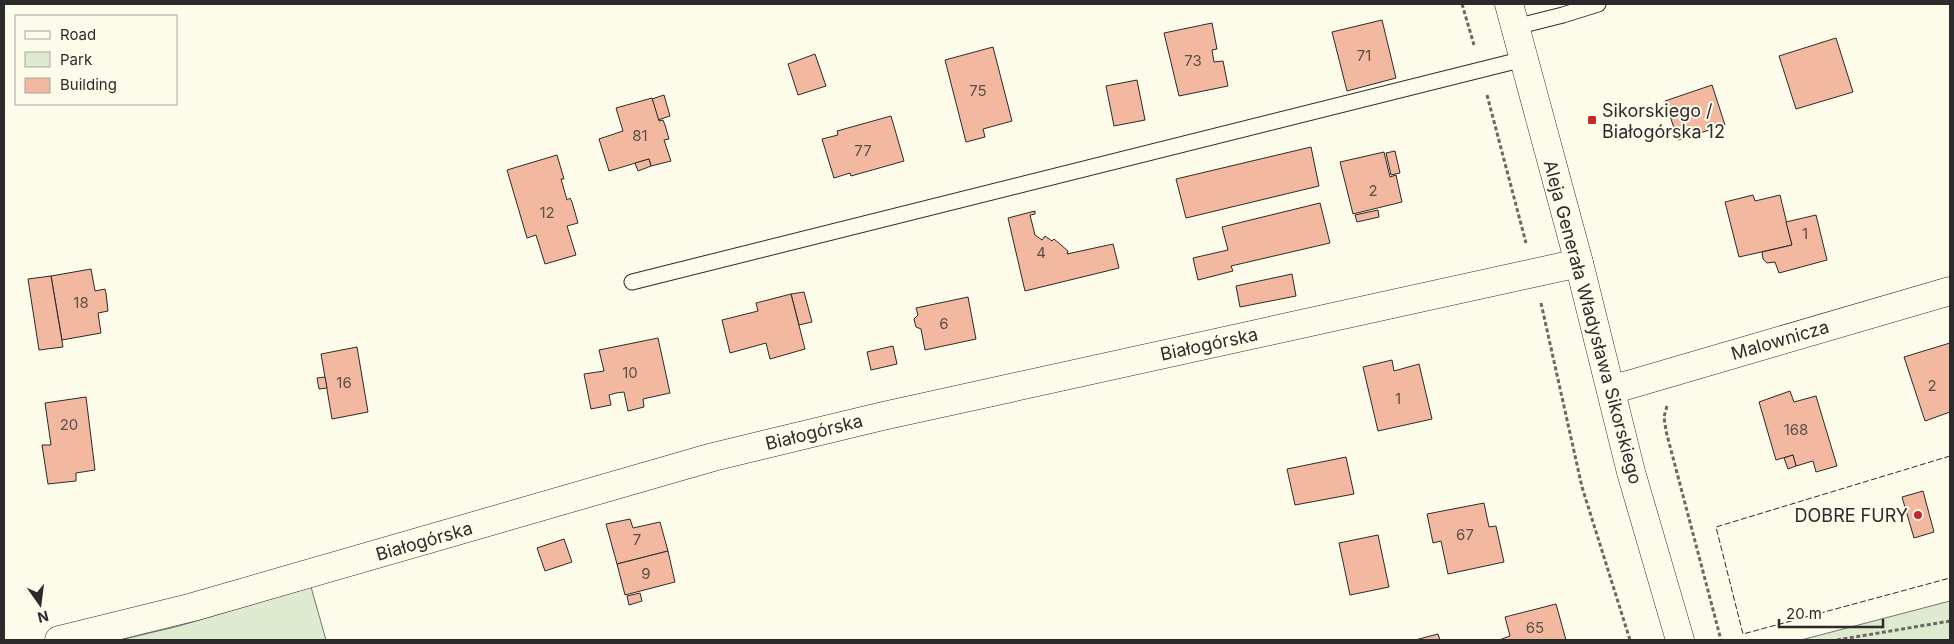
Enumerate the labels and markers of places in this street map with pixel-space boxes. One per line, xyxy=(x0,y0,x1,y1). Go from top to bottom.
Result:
place label: Sikorskiego / Białogórska 12 xyxy=(1602,100,1725,142)
marker: Sikorskiego / Białogórska 12 xyxy=(1586,114,1598,126)
place label: DOBRE FURY xyxy=(1795,505,1908,526)
marker: DOBRE FURY xyxy=(1912,509,1924,521)

